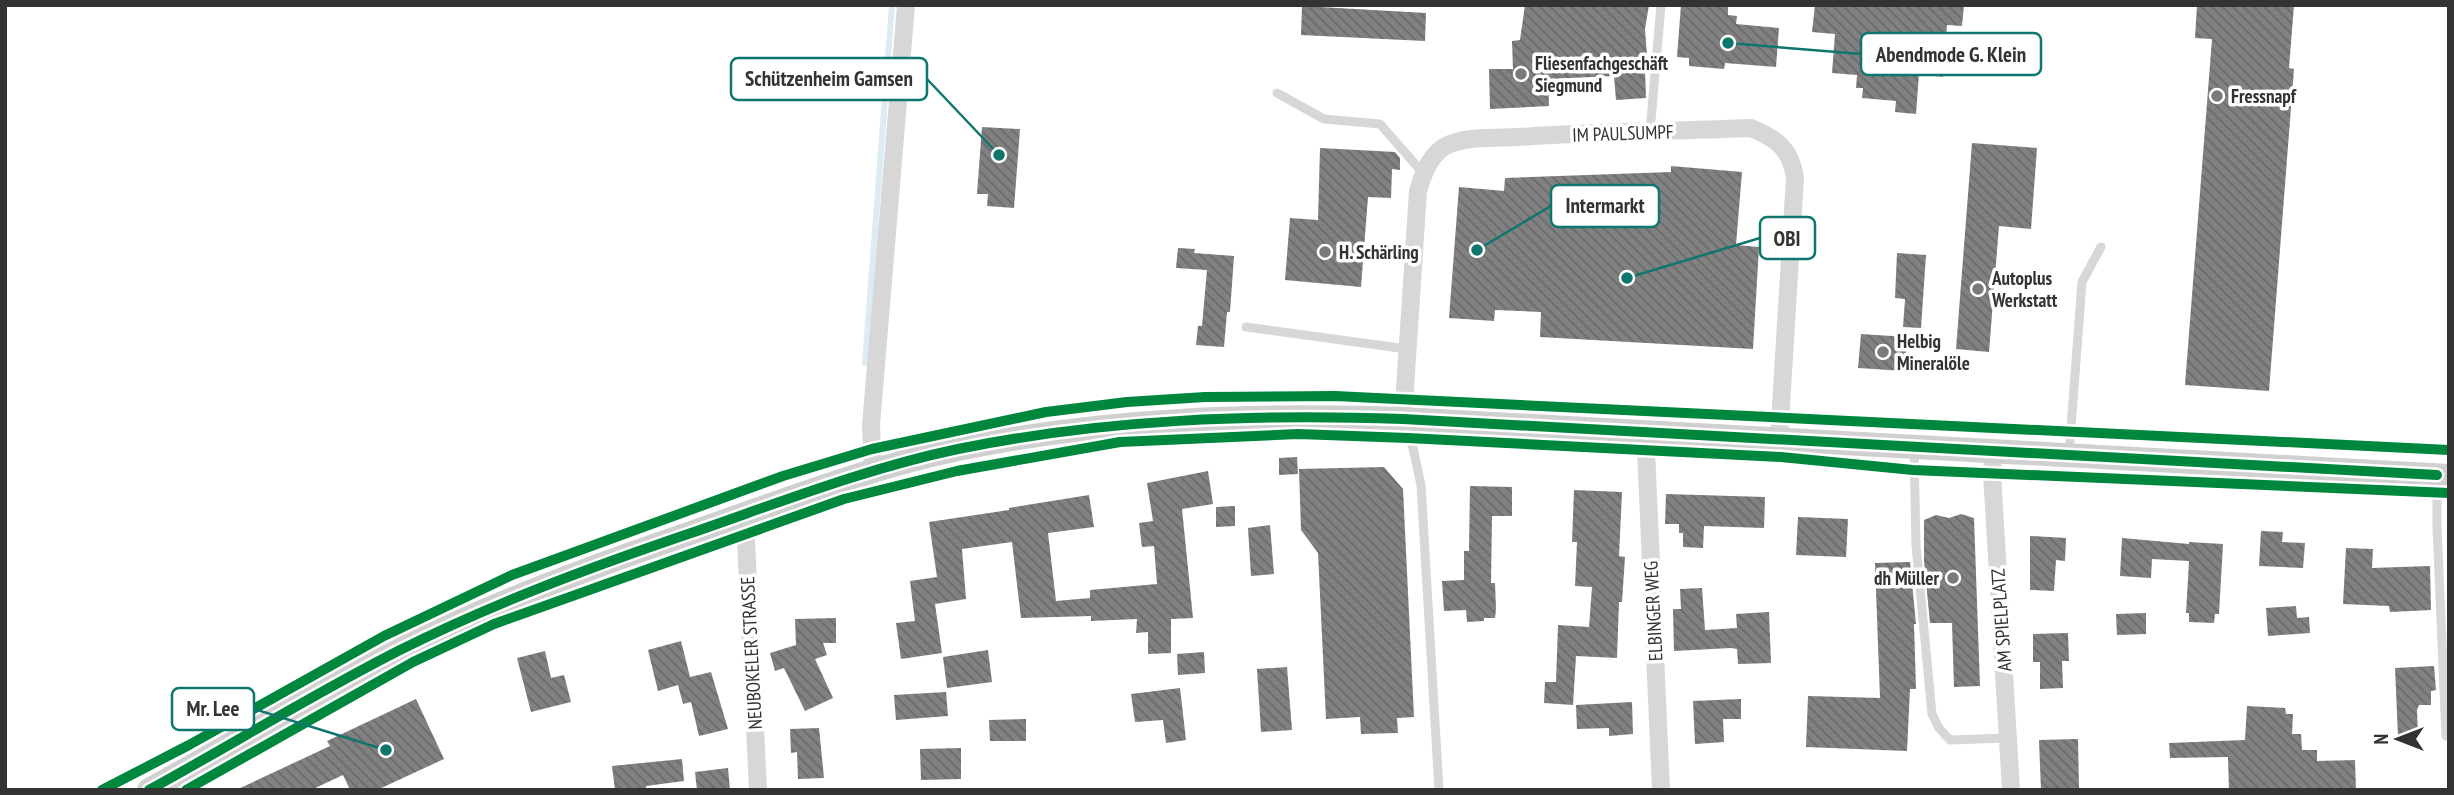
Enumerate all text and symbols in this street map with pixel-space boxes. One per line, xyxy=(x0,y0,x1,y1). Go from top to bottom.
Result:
callout: Abendmode G. Klein xyxy=(1861,33,2041,75)
text: Abendmode G. Klein xyxy=(1875,41,2026,68)
place label: Fliesenfachgeschäft Siegmund xyxy=(1535,51,1669,97)
callout: Schützenheim Gamsen xyxy=(731,58,927,100)
text: Schützenheim Gamsen xyxy=(745,65,913,92)
marker: Fliesenfachgeschäft Siegmund xyxy=(1513,66,1529,82)
place label: Fressnapf xyxy=(2231,84,2297,108)
marker: Fressnapf xyxy=(2209,88,2225,104)
street label: IM PAULSUMPF xyxy=(1572,119,1674,147)
callout: Intermarkt xyxy=(1551,185,1659,227)
text: Intermarkt xyxy=(1565,192,1645,219)
callout: OBI xyxy=(1760,217,1815,259)
text: OBI xyxy=(1774,225,1800,252)
place label: H. Schärling xyxy=(1339,240,1419,264)
marker: H. Schärling xyxy=(1317,244,1333,260)
place label: Autoplus Werkstatt xyxy=(1991,266,2058,312)
marker: Autoplus Werkstatt xyxy=(1970,281,1986,297)
place label: Helbig Mineralöle xyxy=(1897,329,1970,375)
marker: Helbig Mineralöle xyxy=(1875,344,1891,360)
street label: ELBINGER WEG xyxy=(1638,560,1668,662)
place label: dh Müller xyxy=(1874,566,1939,590)
street label: AM SPIELPLATZ xyxy=(1985,568,2017,672)
marker: dh Müller xyxy=(1945,570,1961,586)
street label: NEUBOKELER STRASSE xyxy=(735,576,767,730)
callout: Mr. Lee xyxy=(172,688,254,730)
text: Mr. Lee xyxy=(187,695,239,722)
north arrow xyxy=(2363,704,2433,774)
text: N xyxy=(2369,734,2393,744)

